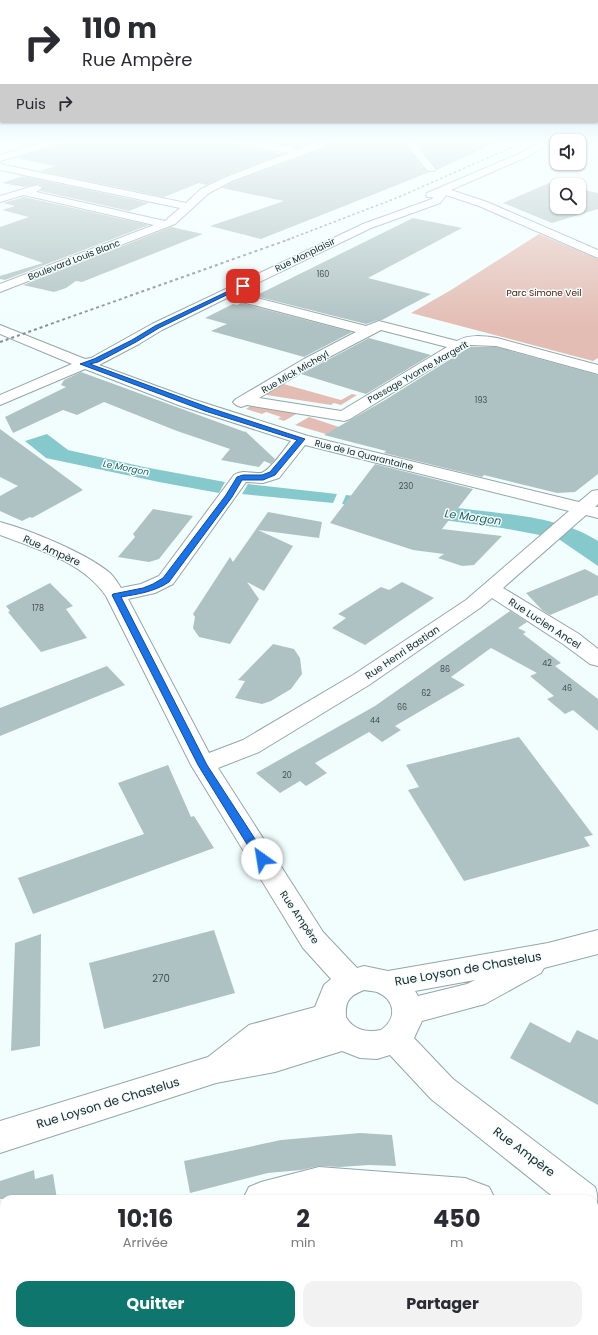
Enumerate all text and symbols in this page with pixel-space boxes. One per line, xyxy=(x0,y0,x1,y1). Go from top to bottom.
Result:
text: 110 m xyxy=(82,9,157,48)
icon: right xyxy=(16,16,68,68)
text: Rue Ampère xyxy=(82,47,192,72)
icon: right xyxy=(54,92,76,114)
text: Puis xyxy=(16,93,46,114)
map controls xyxy=(550,134,586,214)
button: sound xyxy=(550,134,586,170)
button: search xyxy=(550,178,586,214)
street label: Rue Monplaisir xyxy=(273,235,338,275)
street label: Boulevard Louis Blanc xyxy=(26,237,122,283)
pin xyxy=(226,269,260,303)
house number: 160 xyxy=(317,269,329,280)
icon: arrive xyxy=(232,275,254,297)
park label: Parc Simone Veil xyxy=(507,287,581,299)
street label: Passage Yvonne Margerit xyxy=(366,338,470,406)
street label: Rue Mick Micheyl xyxy=(259,348,331,396)
house number: 193 xyxy=(475,395,487,406)
street label: Rue de la Quarantaine xyxy=(314,437,415,473)
water label: Le Morgon xyxy=(102,458,150,478)
house number: 230 xyxy=(399,481,413,492)
water label: Le Morgon xyxy=(444,505,502,529)
street label: Rue Ampère xyxy=(21,531,83,570)
street label: Rue Lucien Ancel xyxy=(506,594,584,653)
house number: 178 xyxy=(32,603,44,614)
street label: Rue Henri Bastian xyxy=(362,622,443,683)
house number: 42 xyxy=(542,658,552,669)
house number: 86 xyxy=(440,664,450,675)
house number: 46 xyxy=(562,683,572,694)
house number: 62 xyxy=(421,688,431,699)
house number: 66 xyxy=(397,702,407,713)
house number: 44 xyxy=(370,715,380,726)
house number: 20 xyxy=(282,770,292,781)
position arrow xyxy=(241,838,283,880)
street label: Rue Ampère xyxy=(276,888,323,947)
street label: Rue Loyson de Chastelus xyxy=(393,947,543,990)
house number: 270 xyxy=(152,971,170,986)
street label: Rue Loyson de Chastelus xyxy=(34,1073,182,1132)
street label: Rue Ampère xyxy=(490,1123,559,1181)
text: 10:16 xyxy=(117,1202,173,1235)
text: 2 xyxy=(296,1202,310,1235)
text: 450 xyxy=(433,1202,481,1235)
text: Arrivée xyxy=(123,1233,168,1252)
text: min xyxy=(291,1233,316,1252)
text: m xyxy=(450,1233,463,1252)
button: Quitter xyxy=(16,1281,295,1327)
button: Partager xyxy=(303,1281,582,1327)

